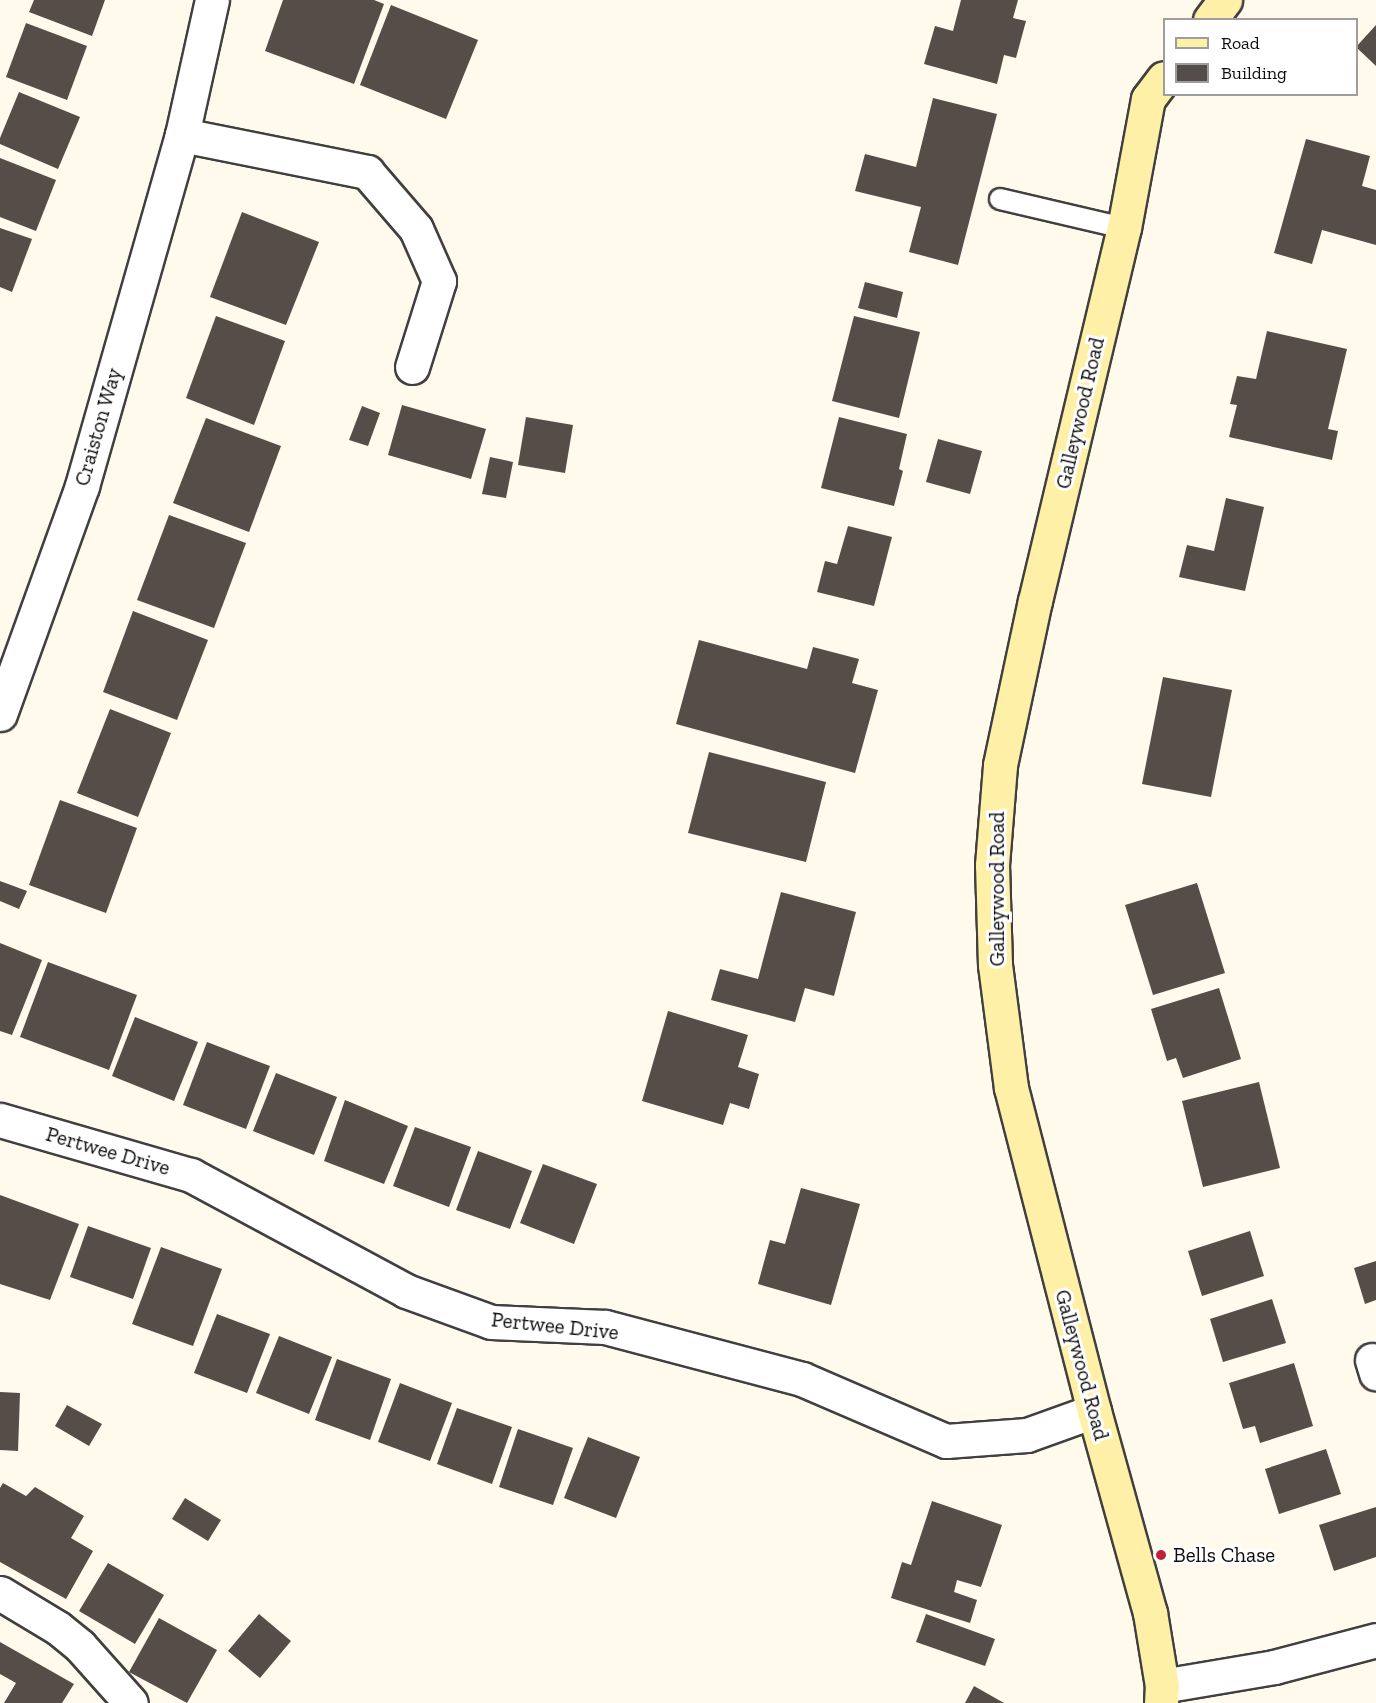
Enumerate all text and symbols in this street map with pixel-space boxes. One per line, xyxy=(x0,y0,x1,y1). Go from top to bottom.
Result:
legend xyxy=(1163,18,1358,96)
text: Road xyxy=(1221,32,1260,54)
text: Building xyxy=(1221,62,1287,84)
street label: Galleywood Road xyxy=(1050,335,1110,491)
street label: Craiston Way xyxy=(69,365,127,489)
street label: Galleywood Road xyxy=(984,812,1010,966)
street label: Pertwee Drive xyxy=(43,1121,173,1181)
street label: Galleywood Road xyxy=(1050,1287,1114,1443)
street label: Pertwee Drive xyxy=(490,1307,620,1345)
place label: Bells Chase xyxy=(1173,1542,1275,1568)
marker: Bells Chase xyxy=(1154,1548,1168,1562)

